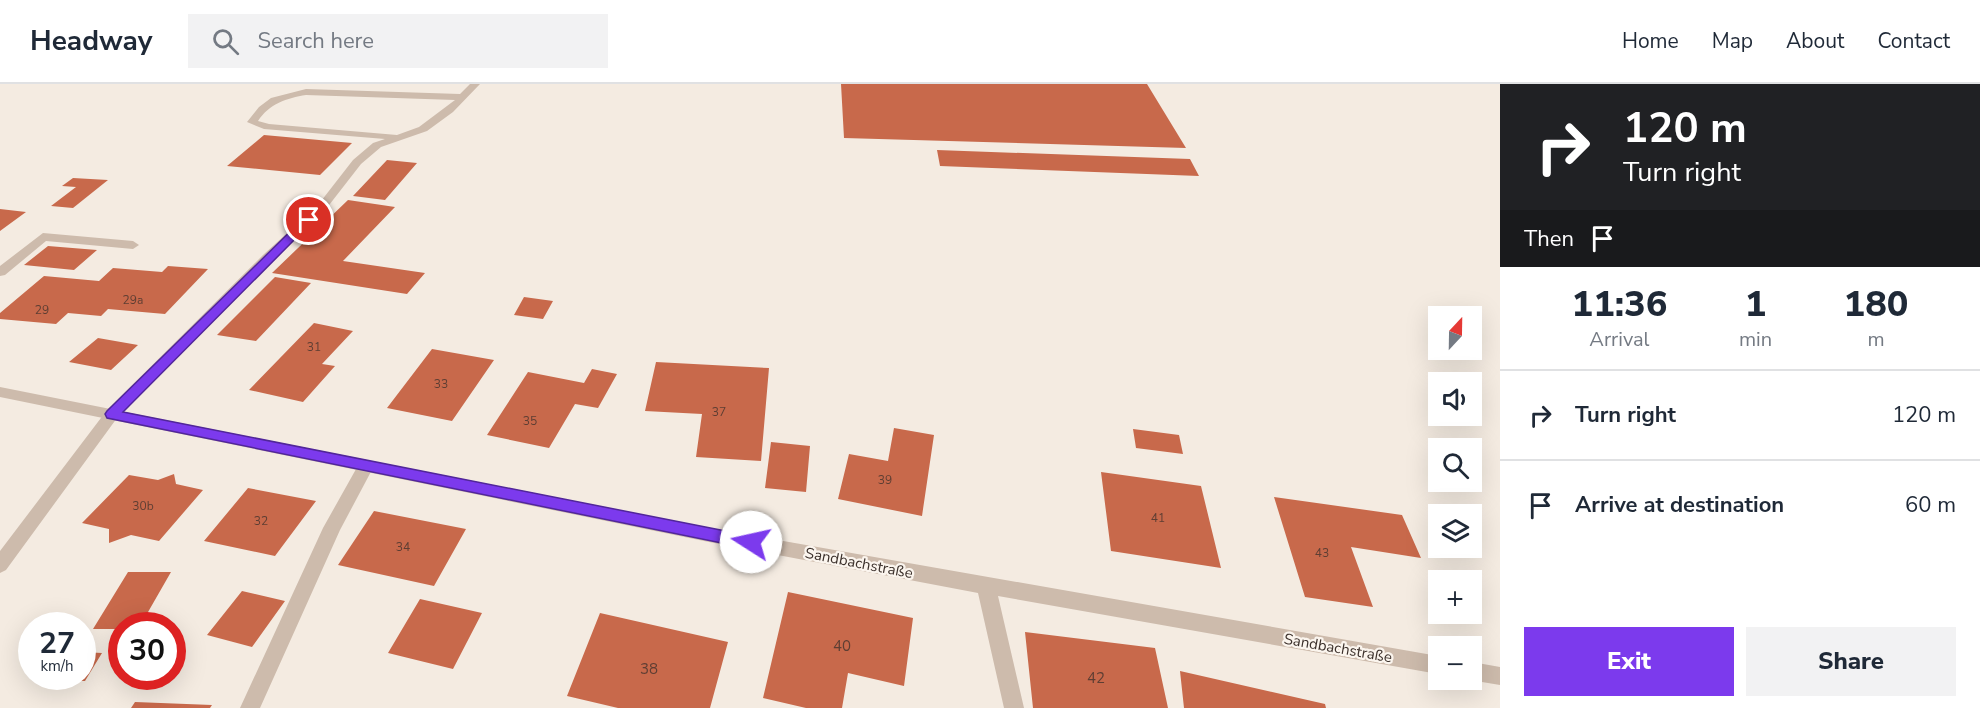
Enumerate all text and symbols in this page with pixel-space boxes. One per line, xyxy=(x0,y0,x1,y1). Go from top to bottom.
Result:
search box xyxy=(188,14,608,68)
text: Headway xyxy=(30,22,152,60)
icon: search xyxy=(209,25,242,58)
text: Search here xyxy=(257,26,374,56)
text: Home xyxy=(1622,27,1679,55)
text: Map xyxy=(1712,27,1753,55)
text: About xyxy=(1786,27,1844,55)
text: Contact xyxy=(1877,27,1950,55)
text: 120 m xyxy=(1623,100,1747,157)
icon: right xyxy=(1524,108,1602,186)
text: Turn right xyxy=(1623,154,1741,191)
pin xyxy=(283,194,334,245)
icon: arrive xyxy=(292,203,325,236)
icon: arrive xyxy=(1586,222,1619,255)
text: Then xyxy=(1524,224,1574,254)
text: 11:36 xyxy=(1572,280,1667,329)
text: 1 xyxy=(1745,280,1766,329)
text: 180 xyxy=(1844,280,1908,329)
house number: 29a xyxy=(123,292,143,308)
house number: 29 xyxy=(35,302,49,318)
north arrow xyxy=(1428,306,1482,360)
map controls xyxy=(1428,306,1482,690)
text: Arrival xyxy=(1589,326,1650,353)
text: min xyxy=(1739,326,1772,353)
text: m xyxy=(1867,326,1885,353)
house number: 31 xyxy=(307,339,321,355)
button: sound xyxy=(1428,372,1482,426)
house number: 33 xyxy=(434,376,448,392)
icon: right xyxy=(1524,399,1557,432)
text: Turn right xyxy=(1575,400,1676,430)
text: 120 m xyxy=(1892,400,1956,430)
house number: 37 xyxy=(712,404,726,420)
house number: 35 xyxy=(523,413,537,429)
button: search xyxy=(1428,438,1482,492)
house number: 39 xyxy=(878,472,892,488)
icon: arrive xyxy=(1524,489,1557,522)
text: Arrive at destination xyxy=(1575,490,1784,520)
text: 60 m xyxy=(1905,490,1956,520)
house number: 30b xyxy=(132,498,154,514)
button: layers xyxy=(1428,504,1482,558)
position arrow xyxy=(719,510,783,574)
house number: 41 xyxy=(1151,510,1165,526)
house number: 32 xyxy=(254,513,268,529)
house number: 34 xyxy=(396,539,410,555)
street label: Sandbachstraße xyxy=(803,543,915,583)
house number: 43 xyxy=(1315,545,1329,561)
button: + xyxy=(1428,570,1482,624)
speed limit sign: 30 xyxy=(108,612,186,690)
text: 27 xyxy=(39,623,75,664)
button: Exit xyxy=(1524,627,1734,696)
button: Share xyxy=(1746,627,1956,696)
street label: Sandbachstraße xyxy=(1282,629,1394,667)
house number: 40 xyxy=(833,636,851,656)
button: − xyxy=(1428,636,1482,690)
text: km/h xyxy=(40,656,74,676)
house number: 38 xyxy=(640,659,658,679)
house number: 42 xyxy=(1087,668,1105,688)

